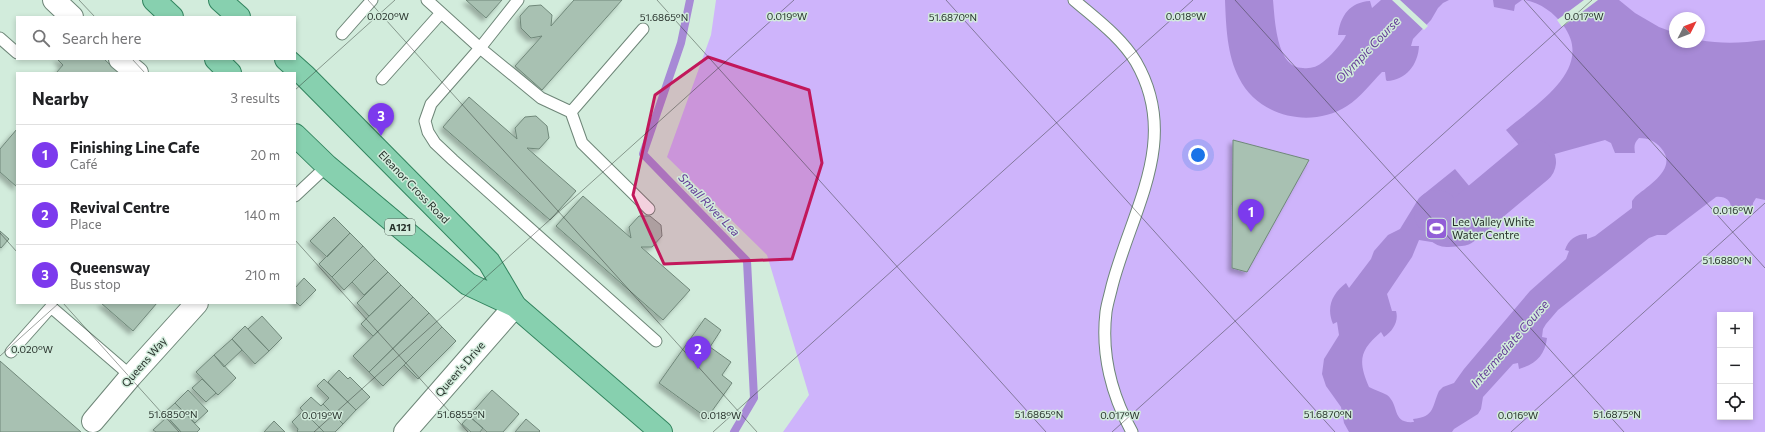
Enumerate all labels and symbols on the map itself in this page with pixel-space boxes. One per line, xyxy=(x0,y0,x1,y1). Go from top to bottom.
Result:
text: 0.020°W xyxy=(367,10,409,22)
text: 0.019°W xyxy=(767,10,807,22)
text: 0.018°W xyxy=(1166,10,1206,22)
text: 0.017°W xyxy=(1564,10,1604,22)
text: 51.6865°N xyxy=(640,11,688,23)
text: 51.6870°N xyxy=(929,11,977,23)
north arrow xyxy=(1669,12,1705,48)
water label: Olympic Course xyxy=(1332,13,1403,85)
pin: 3 xyxy=(368,103,394,136)
your location xyxy=(1188,145,1208,165)
street label: Eleanor Cross Road xyxy=(376,148,452,226)
water label: Small River Lea xyxy=(676,170,743,239)
pin: 1 xyxy=(1238,199,1264,232)
text: 0.016°W xyxy=(1713,204,1753,216)
sports icon: Lee Valley White Water Centre xyxy=(1423,215,1449,241)
place label: Lee Valley White Water Centre xyxy=(1452,215,1535,241)
road number: A121 xyxy=(385,219,415,235)
text: 51.6880°N xyxy=(1702,254,1752,266)
water label: Intermediate Course xyxy=(1467,296,1551,390)
street label: Queens Way xyxy=(118,334,169,389)
pin: 2 xyxy=(685,336,711,369)
street label: Queen's Drive xyxy=(432,338,487,399)
text: 0.020°W xyxy=(11,343,53,355)
text: 51.6850°N xyxy=(149,408,197,420)
text: 51.6855°N xyxy=(437,408,485,420)
text: 51.6865°N xyxy=(1015,408,1063,420)
text: 51.6870°N xyxy=(1304,408,1352,420)
text: 51.6875°N xyxy=(1593,408,1641,420)
text: 0.019°W xyxy=(302,409,342,421)
text: 0.018°W xyxy=(701,409,741,421)
text: 0.017°W xyxy=(1100,409,1140,421)
text: 0.016°W xyxy=(1498,409,1538,421)

